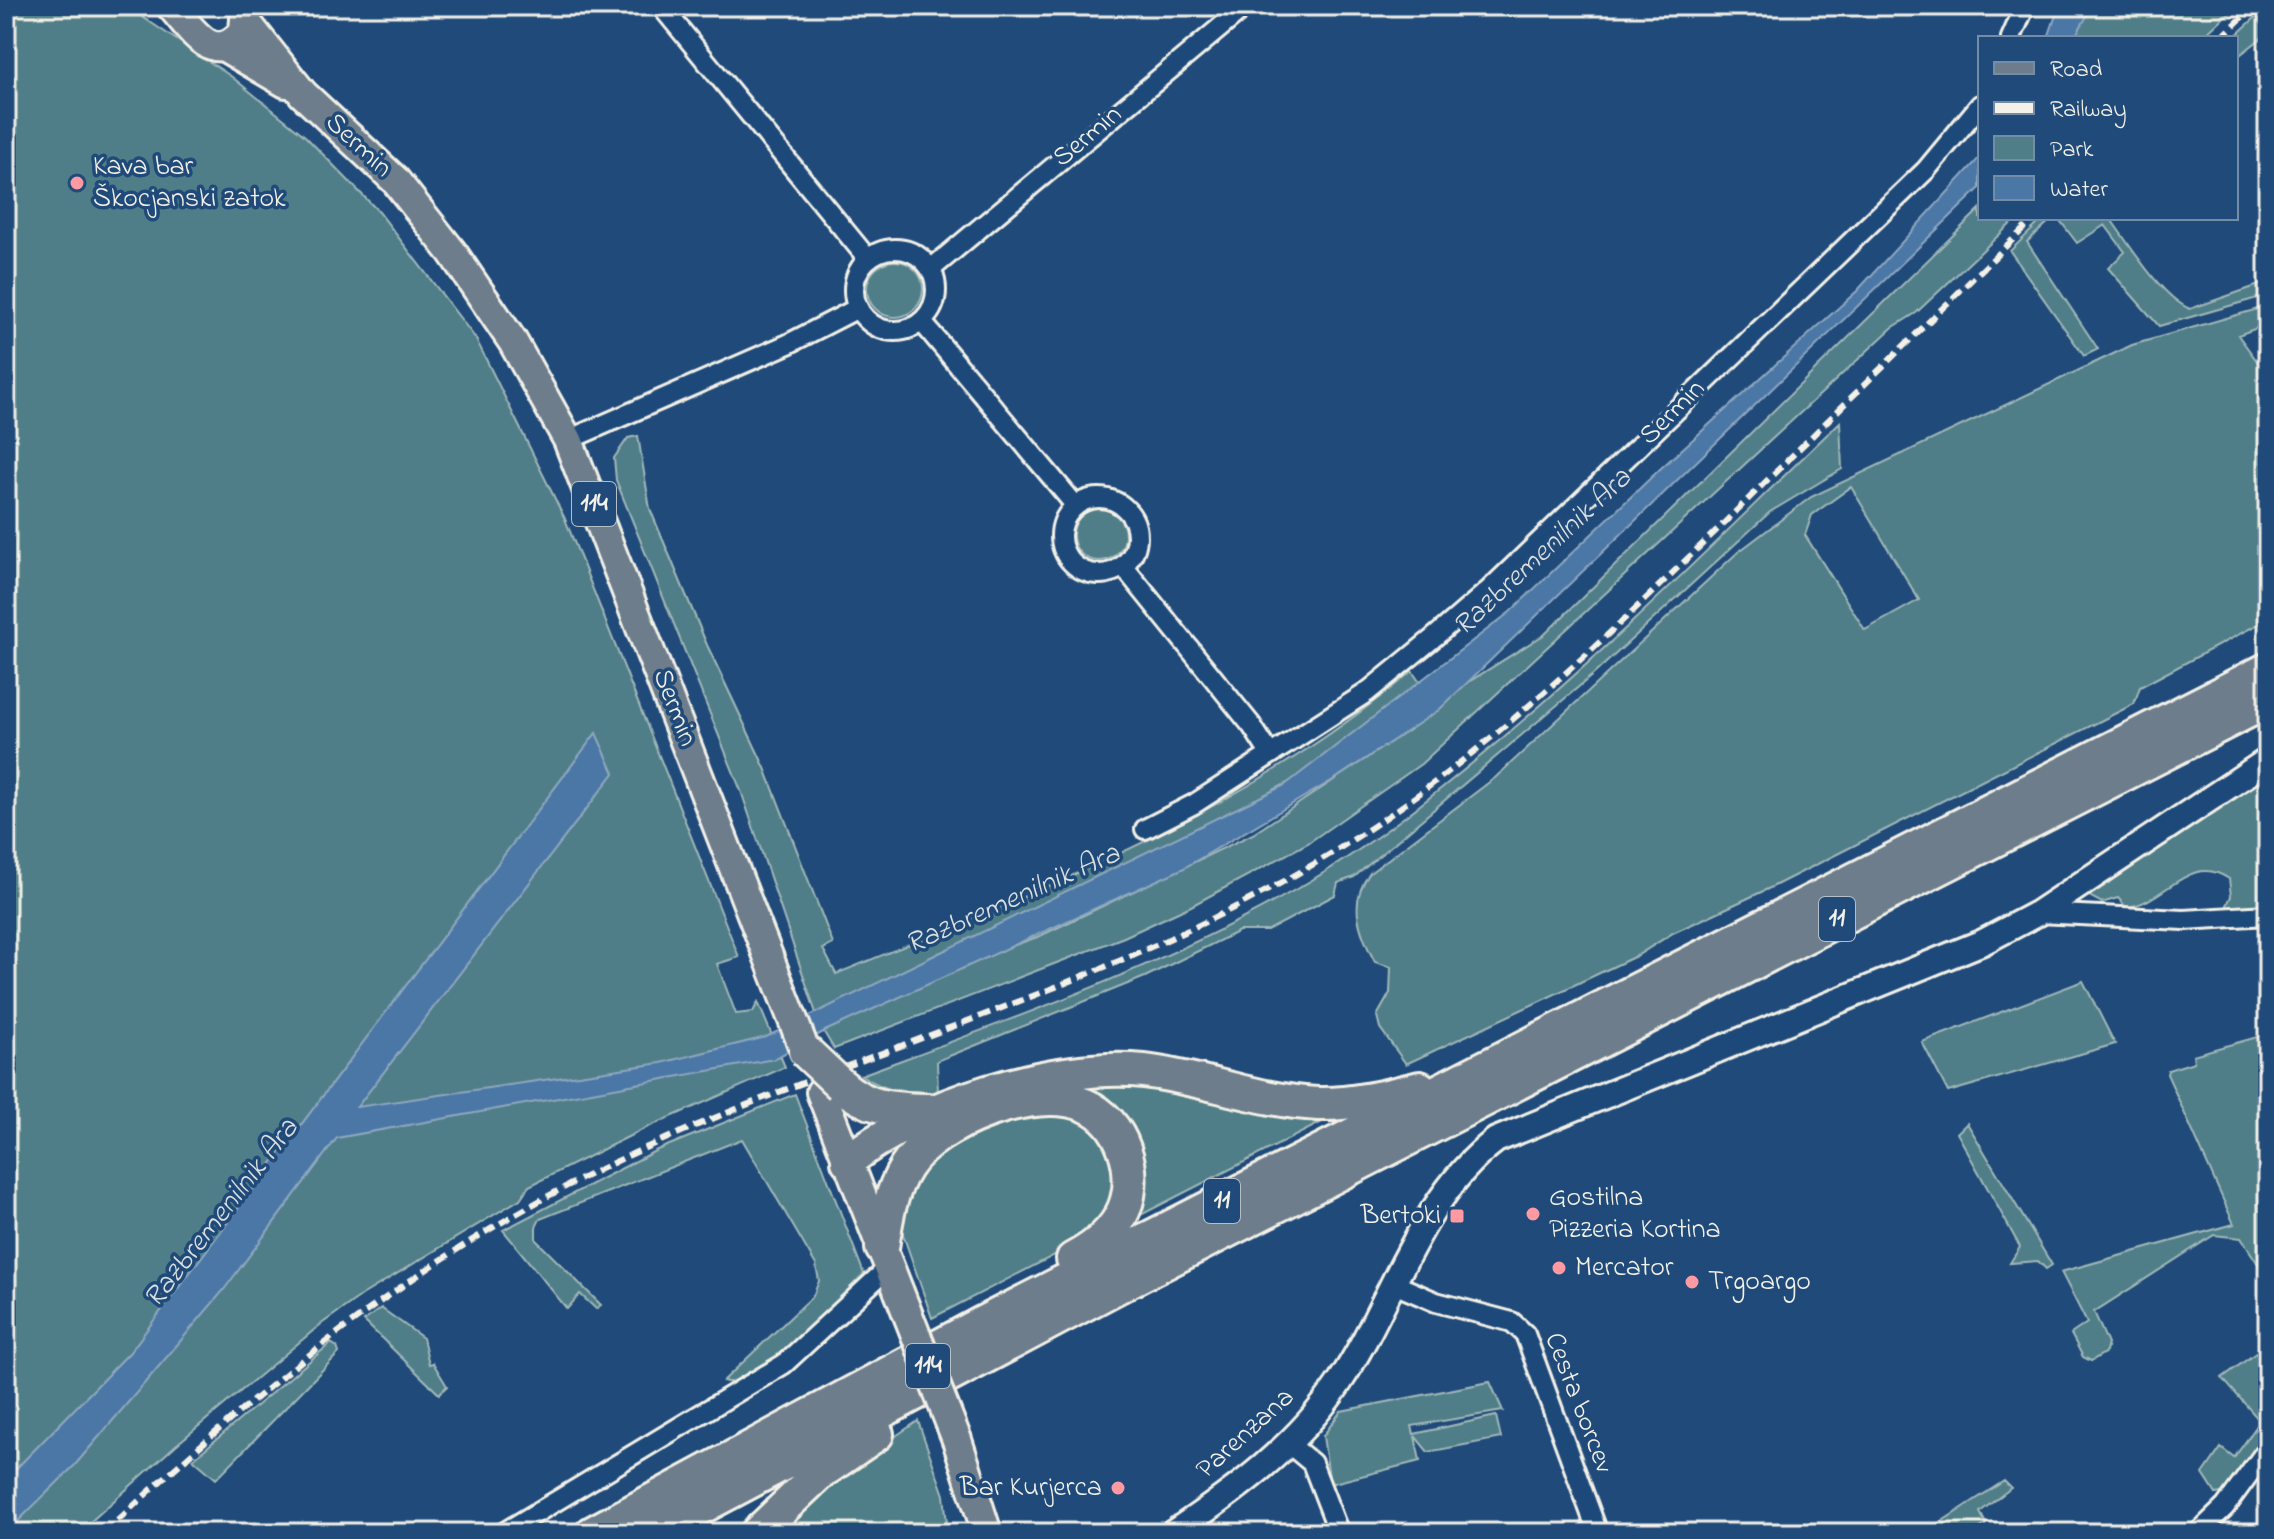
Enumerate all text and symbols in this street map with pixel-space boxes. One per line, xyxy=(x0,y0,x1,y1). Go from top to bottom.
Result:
legend xyxy=(1978,36,2238,220)
text: Road xyxy=(2050,53,2103,88)
text: Railway xyxy=(2050,93,2127,129)
street label: Sermin xyxy=(1044,96,1132,178)
street label: Sermin xyxy=(315,104,401,188)
text: Park xyxy=(2050,133,2094,168)
place label: Kava bar Škocjanski zatok xyxy=(93,147,286,220)
text: Water xyxy=(2050,173,2108,208)
marker: Kava bar Škocjanski zatok xyxy=(68,174,86,192)
street label: Sermin xyxy=(1630,370,1716,456)
water label: Razbremenilnik Ara xyxy=(1444,458,1643,648)
road number: 114 xyxy=(572,482,616,526)
street label: Sermin xyxy=(641,663,707,753)
water label: Razbremenilnik Ara xyxy=(899,833,1128,967)
road number: 11 xyxy=(1819,897,1855,941)
water label: Razbremenilnik Ara xyxy=(134,1109,311,1318)
place label: Gostilna Pizzeria Kortina xyxy=(1549,1178,1721,1251)
road number: 11 xyxy=(1204,1179,1240,1223)
place label: Bertoki xyxy=(1359,1196,1441,1237)
marker: Gostilna Pizzeria Kortina xyxy=(1524,1205,1542,1223)
marker: Bertoki xyxy=(1448,1207,1466,1225)
place label: Mercator xyxy=(1575,1248,1674,1289)
marker: Mercator xyxy=(1550,1259,1568,1277)
place label: Trgoargo xyxy=(1708,1262,1811,1303)
marker: Trgoargo xyxy=(1683,1273,1701,1291)
street label: Cesta borcev xyxy=(1532,1327,1624,1479)
road number: 114 xyxy=(906,1344,950,1388)
street label: Parenzana xyxy=(1188,1378,1304,1490)
place label: Bar Kurjerca xyxy=(959,1468,1102,1509)
marker: Bar Kurjerca xyxy=(1109,1479,1127,1497)

